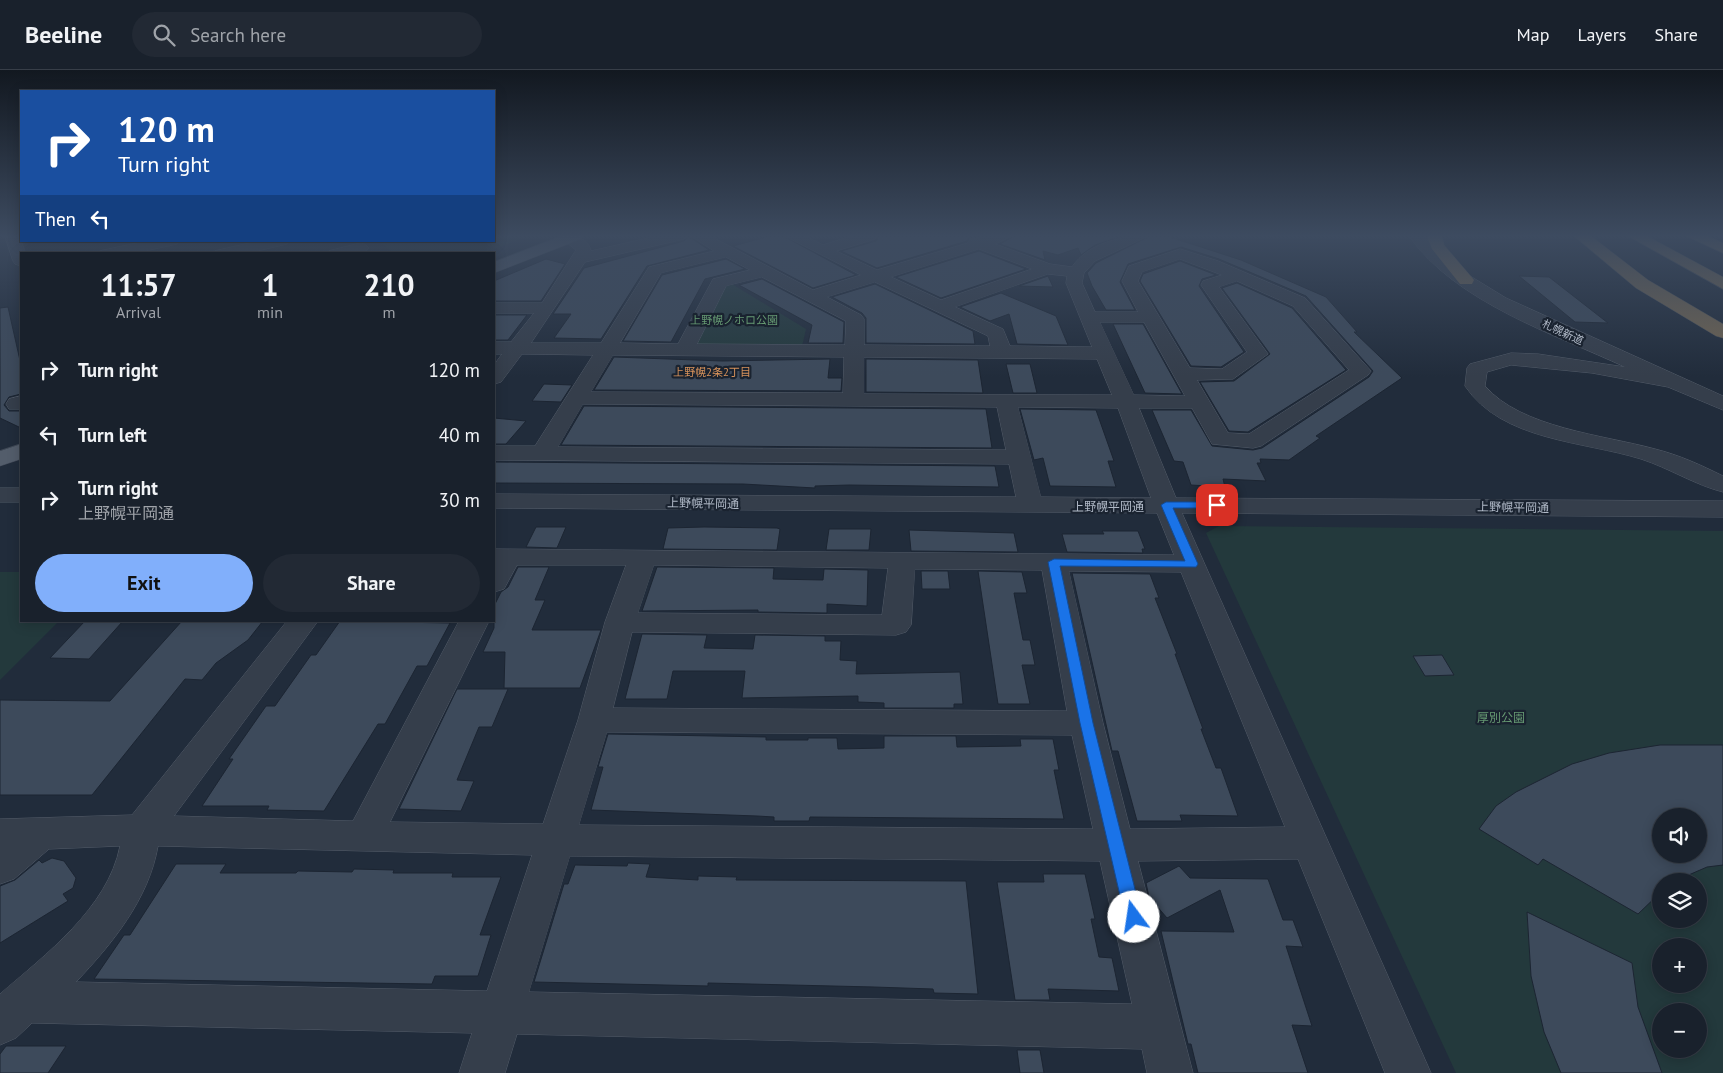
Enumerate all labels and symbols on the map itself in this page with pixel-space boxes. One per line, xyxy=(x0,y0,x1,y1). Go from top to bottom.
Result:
park label: 上野幌ノホロ公園 xyxy=(690,313,778,327)
street label: 札幌新道 xyxy=(1540,316,1586,348)
district label: 上野幌2条2丁目 xyxy=(673,365,751,379)
pin xyxy=(1196,484,1238,526)
street label: 上野幌平岡通 xyxy=(667,495,739,511)
street label: 上野幌平岡通 xyxy=(1072,499,1144,514)
street label: 上野幌平岡通 xyxy=(1477,499,1549,515)
park label: 厚別公園 xyxy=(1477,710,1525,725)
position arrow xyxy=(1107,890,1159,942)

